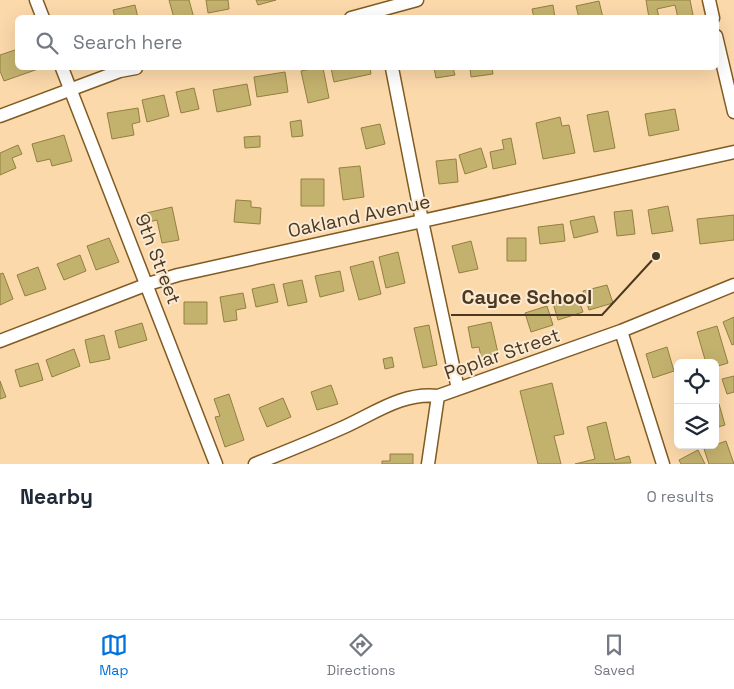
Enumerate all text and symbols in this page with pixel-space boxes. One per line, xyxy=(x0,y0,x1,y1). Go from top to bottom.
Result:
search box xyxy=(15,15,719,70)
icon: search xyxy=(33,29,61,57)
text: Search here xyxy=(73,30,183,55)
street label: Oakland Avenue xyxy=(285,189,433,243)
street label: 9th Street xyxy=(129,210,187,308)
callout: Cayce School xyxy=(451,280,602,315)
text: Cayce School xyxy=(462,284,592,310)
street label: Poplar Street xyxy=(441,323,563,385)
map controls xyxy=(674,359,719,449)
button: locate xyxy=(674,359,719,404)
button: layers xyxy=(674,404,719,449)
text: Nearby xyxy=(20,483,93,510)
text: 0 results xyxy=(646,486,714,507)
tab: Map xyxy=(99,631,128,679)
tab: Directions xyxy=(327,631,395,679)
tab: Saved xyxy=(594,631,635,679)

